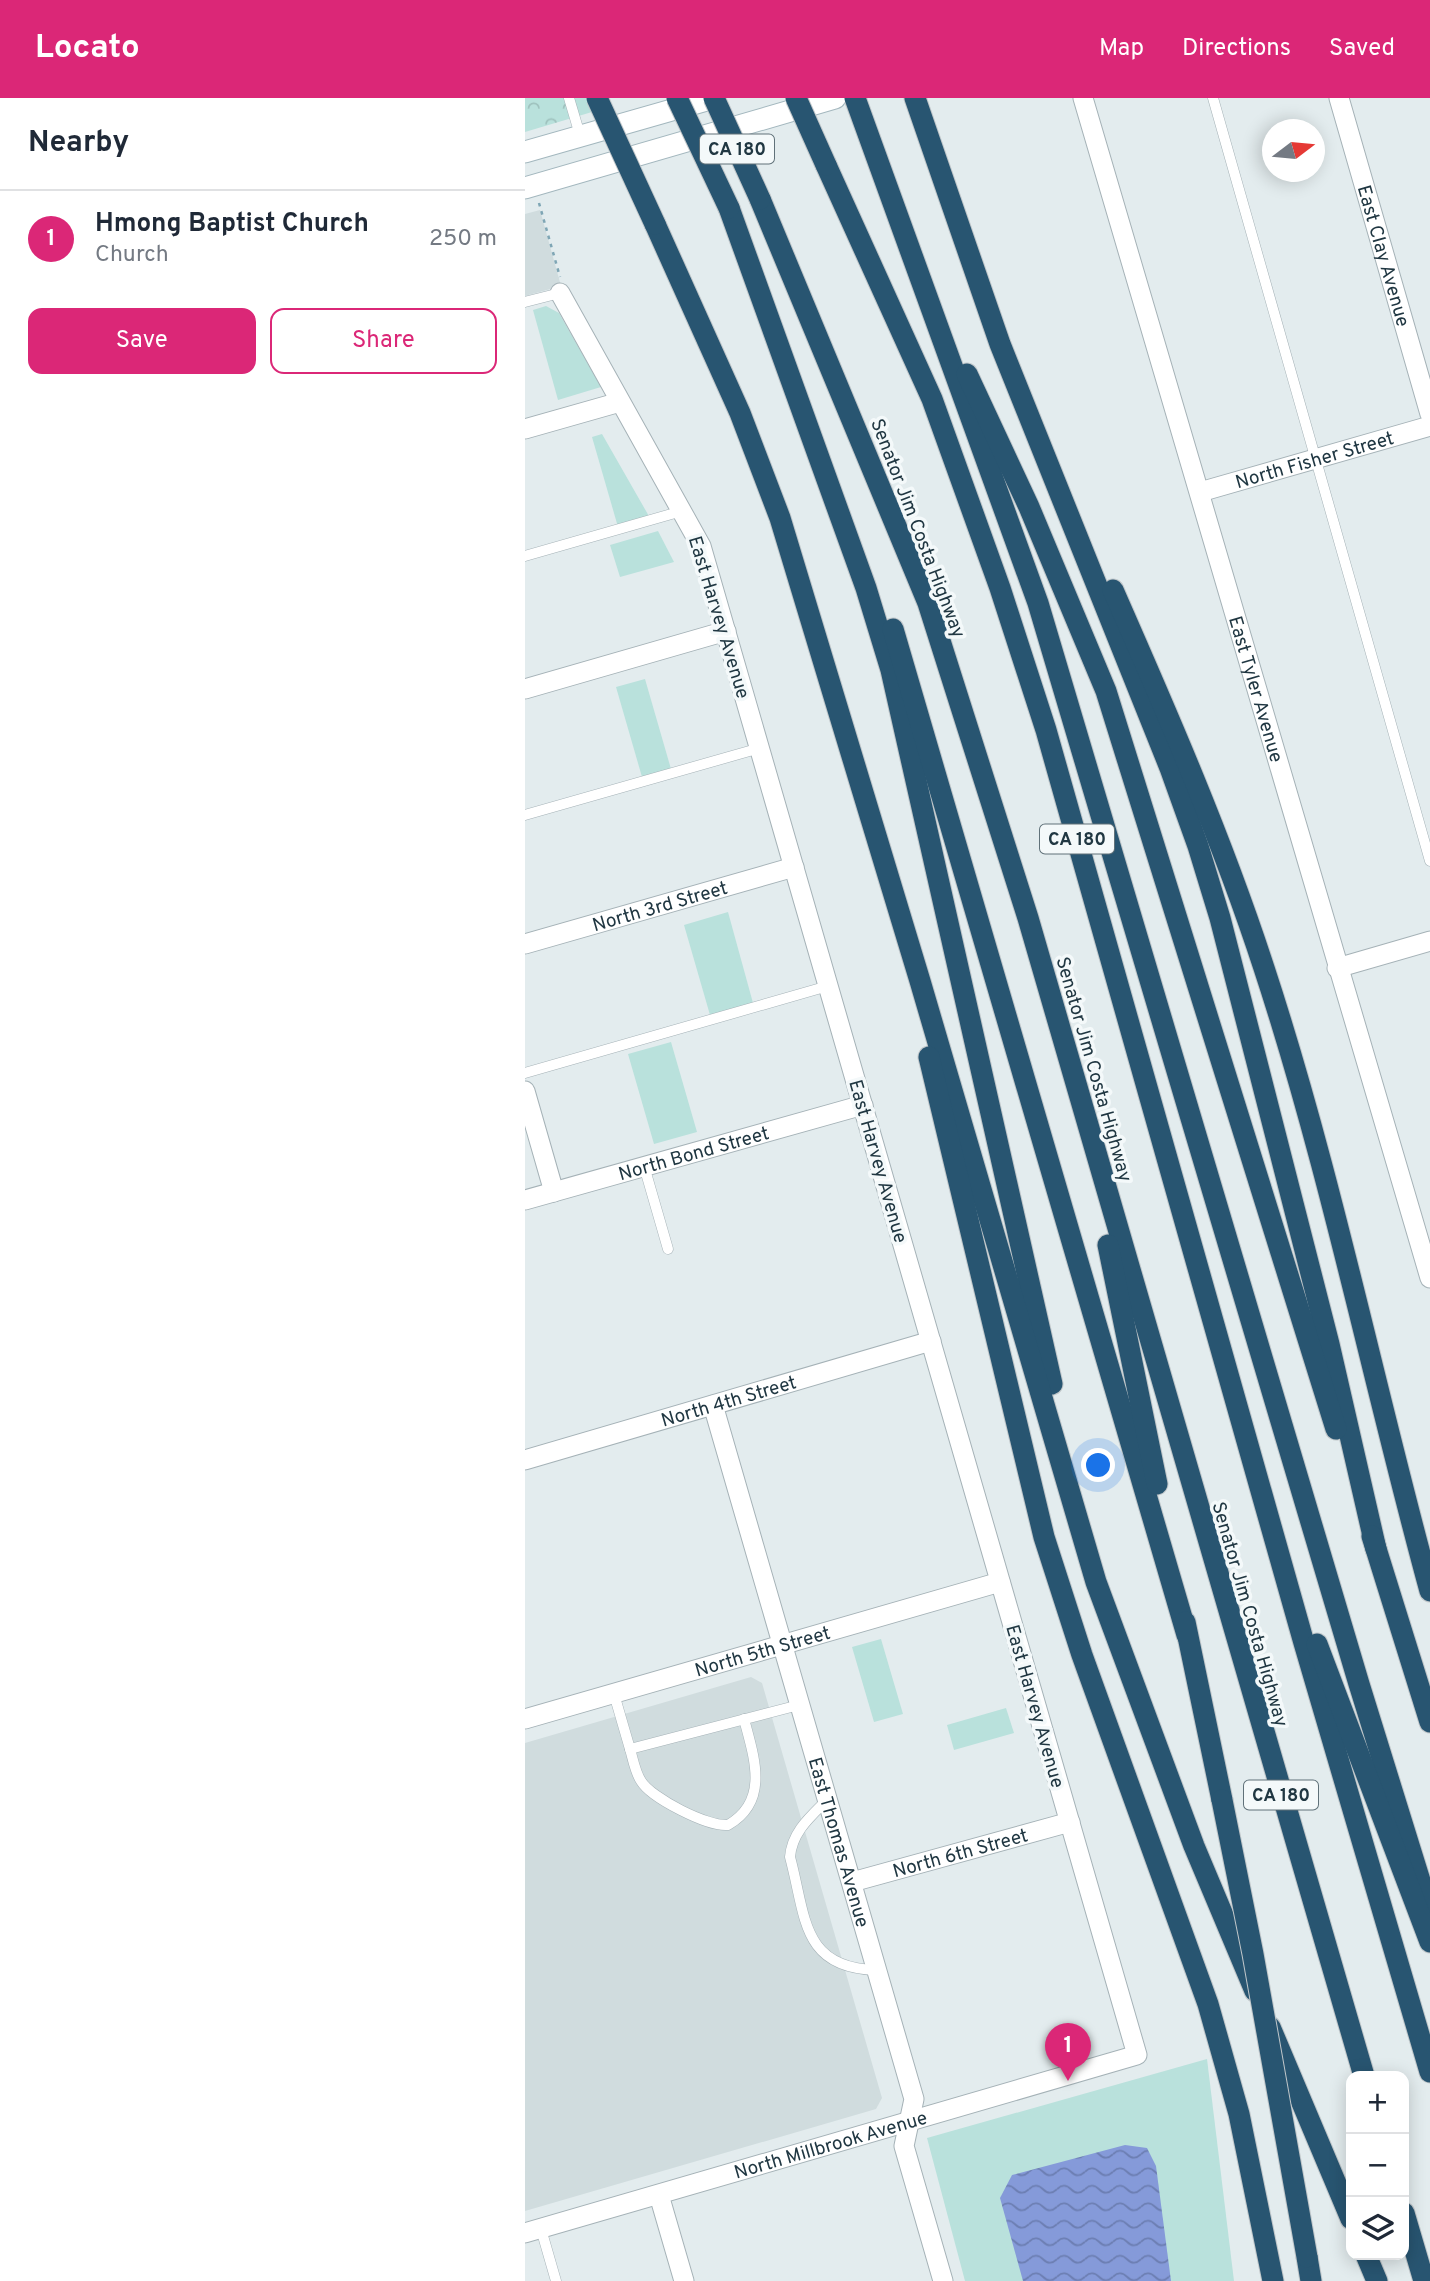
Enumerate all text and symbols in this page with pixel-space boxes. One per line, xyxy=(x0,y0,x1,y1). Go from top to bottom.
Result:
text: Locato xyxy=(35,28,140,70)
text: Map xyxy=(1099,34,1144,64)
text: Directions xyxy=(1182,34,1291,64)
text: Saved xyxy=(1329,34,1395,64)
north arrow xyxy=(1262,119,1325,182)
text: Nearby xyxy=(28,125,129,162)
road number: CA 180 xyxy=(700,134,774,164)
street label: East Clay Avenue xyxy=(1351,183,1414,330)
text: Hmong Baptist Church xyxy=(95,208,369,241)
text: 1 xyxy=(46,225,56,254)
text: 250 m xyxy=(429,225,497,254)
text: Church xyxy=(95,241,169,270)
button: Save xyxy=(28,308,256,374)
button: Share xyxy=(270,308,497,374)
street label: Senator Jim Costa Highway xyxy=(864,416,970,642)
street label: North Fisher Street xyxy=(1233,427,1397,495)
street label: East Harvey Avenue xyxy=(682,533,754,702)
street label: East Tyler Avenue xyxy=(1222,614,1288,766)
road number: CA 180 xyxy=(1040,824,1114,854)
street label: North 3rd Street xyxy=(590,877,731,938)
street label: Senator Jim Costa Highway xyxy=(1049,954,1137,1185)
street label: East Harvey Avenue xyxy=(842,1077,912,1246)
street label: North Bond Street xyxy=(616,1122,772,1187)
street label: North 4th Street xyxy=(659,1371,799,1433)
your location xyxy=(1081,1448,1115,1482)
street label: Senator Jim Costa Highway xyxy=(1205,1499,1293,1730)
street label: North 5th Street xyxy=(692,1622,833,1683)
street label: East Harvey Avenue xyxy=(999,1622,1069,1791)
street label: East Thomas Avenue xyxy=(802,1755,874,1930)
road number: CA 180 xyxy=(1244,1780,1318,1810)
street label: North 6th Street xyxy=(890,1824,1031,1884)
pin: 1 xyxy=(1045,2023,1091,2081)
map controls xyxy=(1346,2071,1409,2260)
button: + xyxy=(1346,2071,1409,2134)
street label: North Millbrook Avenue xyxy=(731,2107,930,2186)
button: − xyxy=(1346,2134,1409,2197)
button: layers xyxy=(1346,2197,1409,2260)

